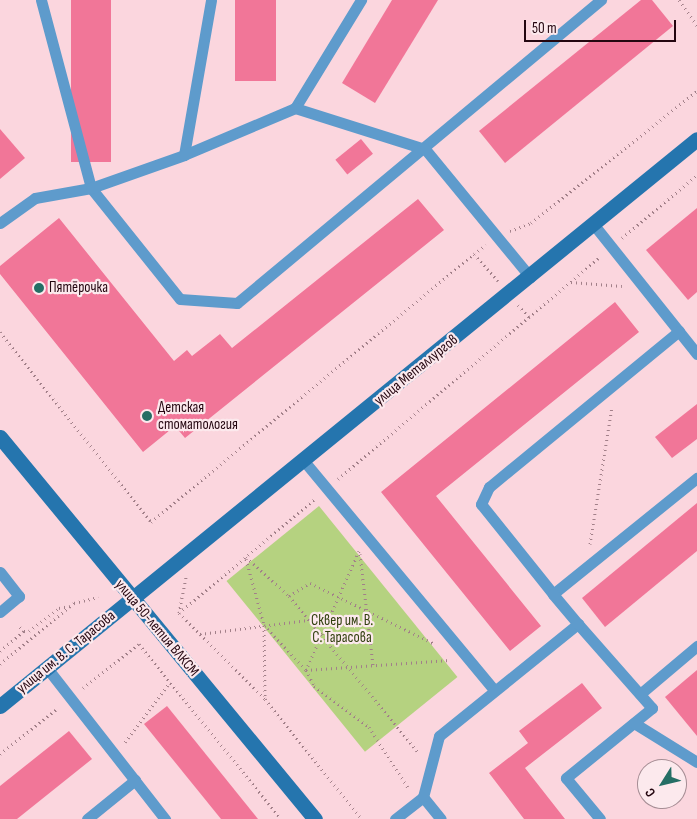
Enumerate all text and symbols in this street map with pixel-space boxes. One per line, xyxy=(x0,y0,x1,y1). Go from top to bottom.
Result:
scale bar xyxy=(527,10,680,42)
text: 50 m xyxy=(532,19,557,38)
place label: Пятёрочка xyxy=(49,279,108,297)
marker: Пятёрочка xyxy=(33,282,45,294)
street label: улица Металлургов xyxy=(370,331,462,409)
place label: Детская стоматология xyxy=(158,398,238,433)
marker: Детская стоматология xyxy=(140,409,154,423)
street label: улица 50-летия ВЛКСМ xyxy=(111,576,203,680)
street label: улица им. В. С. Тарасова xyxy=(13,607,119,697)
park label: Сквер им. В. С. Тарасова xyxy=(311,611,373,646)
north arrow xyxy=(637,759,687,809)
text: С xyxy=(641,785,659,800)

